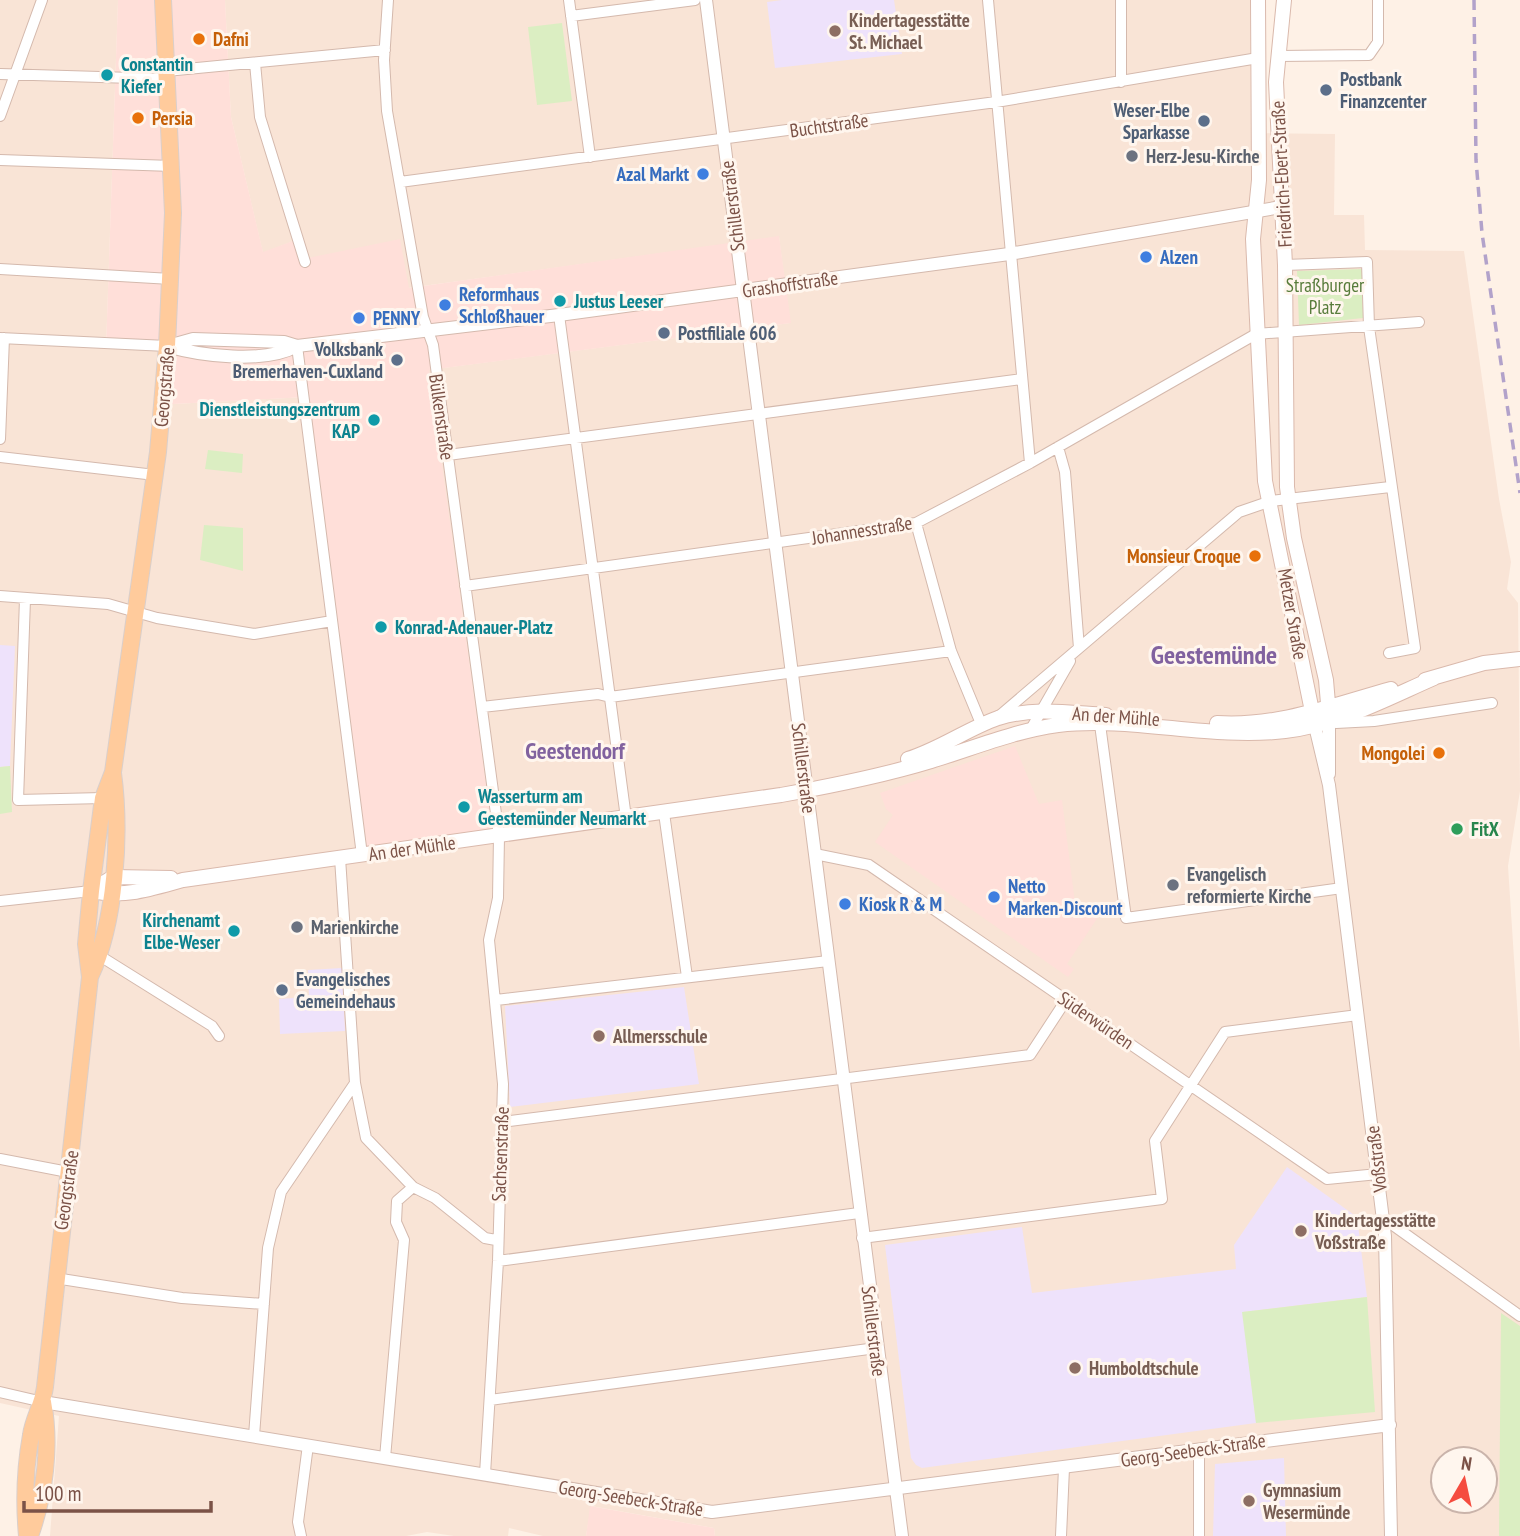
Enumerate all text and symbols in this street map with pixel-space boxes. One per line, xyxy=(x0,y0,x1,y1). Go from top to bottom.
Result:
place label: Kindertagesstätte St. Michael xyxy=(849,8,970,54)
marker: Kindertagesstätte St. Michael xyxy=(827,23,843,39)
place label: Dafni xyxy=(213,27,249,51)
marker: Dafni xyxy=(191,31,207,47)
place label: Constantin Kiefer xyxy=(121,52,193,98)
marker: Constantin Kiefer xyxy=(99,67,115,83)
place label: Postbank Finanzcenter xyxy=(1340,67,1427,113)
marker: Postbank Finanzcenter xyxy=(1318,82,1334,98)
place label: Weser-Elbe Sparkasse xyxy=(1113,98,1190,144)
street label: Friedrich-Ebert-Straße xyxy=(1265,100,1297,248)
place label: Persia xyxy=(152,106,193,130)
street label: Buchtstraße xyxy=(788,108,870,142)
marker: Persia xyxy=(130,110,146,126)
marker: Weser-Elbe Sparkasse xyxy=(1196,113,1212,129)
place label: Herz-Jesu-Kirche xyxy=(1146,144,1260,168)
marker: Herz-Jesu-Kirche xyxy=(1124,148,1140,164)
street label: Schillerstraße xyxy=(715,159,749,253)
place label: Azal Markt xyxy=(616,162,689,186)
marker: Azal Markt xyxy=(695,166,711,182)
place label: Alzen xyxy=(1159,245,1198,269)
marker: Alzen xyxy=(1138,249,1154,265)
street label: Grashoffstraße xyxy=(741,265,839,303)
park label: Straßburger Platz xyxy=(1286,273,1365,319)
place label: Reformhaus Schloßhauer xyxy=(459,282,545,328)
place label: Justus Leeser xyxy=(573,289,664,313)
marker: Justus Leeser xyxy=(552,293,568,309)
marker: Reformhaus Schloßhauer xyxy=(437,297,453,313)
place label: PENNY xyxy=(373,306,421,330)
marker: PENNY xyxy=(351,310,367,326)
place label: Postfiliale 606 xyxy=(678,321,777,345)
marker: Postfiliale 606 xyxy=(656,325,672,341)
place label: Volksbank Bremerhaven-Cuxland xyxy=(233,337,383,383)
street label: Georgstraße xyxy=(149,346,179,428)
marker: Volksbank Bremerhaven-Cuxland xyxy=(389,352,405,368)
street label: Bülkenstraße xyxy=(424,372,460,462)
place label: Dienstleistungszentrum KAP xyxy=(199,397,360,443)
marker: Dienstleistungszentrum KAP xyxy=(366,412,382,428)
street label: Johannesstraße xyxy=(809,510,914,550)
place label: Monsieur Croque xyxy=(1127,544,1241,568)
marker: Monsieur Croque xyxy=(1247,548,1263,564)
street label: Metzer Straße xyxy=(1273,567,1313,662)
place label: Konrad-Adenauer-Platz xyxy=(395,615,553,639)
marker: Konrad-Adenauer-Platz xyxy=(373,619,389,635)
district label: Geestemünde xyxy=(1151,638,1277,671)
street label: An der Mühle xyxy=(1071,701,1161,731)
street label: Schillerstraße xyxy=(787,721,821,815)
district label: Geestendorf xyxy=(525,736,627,765)
place label: Mongolei xyxy=(1362,741,1425,765)
marker: Mongolei xyxy=(1431,745,1447,761)
place label: Wasserturm am Geestemünder Neumarkt xyxy=(477,784,646,830)
marker: Wasserturm am Geestemünder Neumarkt xyxy=(456,799,472,815)
place label: FitX xyxy=(1471,817,1499,841)
marker: FitX xyxy=(1449,821,1465,837)
street label: An der Mühle xyxy=(367,830,457,866)
place label: Evangelisch reformierte Kirche xyxy=(1187,862,1311,908)
place label: Netto Marken-Discount xyxy=(1008,874,1123,920)
marker: Evangelisch reformierte Kirche xyxy=(1165,877,1181,893)
marker: Netto Marken-Discount xyxy=(986,889,1002,905)
place label: Kiosk R & M xyxy=(859,892,942,916)
marker: Kiosk R & M xyxy=(837,896,853,912)
place label: Kirchenamt Elbe-Weser xyxy=(142,908,220,954)
place label: Marienkirche xyxy=(311,915,399,939)
marker: Marienkirche xyxy=(289,919,305,935)
marker: Kirchenamt Elbe-Weser xyxy=(226,923,242,939)
place label: Evangelisches Gemeindehaus xyxy=(296,967,396,1013)
marker: Evangelisches Gemeindehaus xyxy=(274,982,290,998)
street label: Süderwürden xyxy=(1053,986,1139,1054)
place label: Allmersschule xyxy=(612,1024,708,1048)
marker: Allmersschule xyxy=(591,1028,607,1044)
street label: Sachsenstraße xyxy=(486,1106,514,1202)
street label: Voßstraße xyxy=(1360,1124,1392,1195)
street label: Georgstraße xyxy=(49,1148,83,1231)
place label: Kindertagesstätte Voßstraße xyxy=(1314,1208,1436,1254)
marker: Kindertagesstätte Voßstraße xyxy=(1293,1223,1309,1239)
street label: Schillerstraße xyxy=(857,1284,891,1378)
place label: Humboldtschule xyxy=(1089,1356,1199,1380)
marker: Humboldtschule xyxy=(1067,1360,1083,1376)
street label: Georg-Seebeck-Straße xyxy=(1119,1428,1267,1472)
north arrow xyxy=(1429,1445,1499,1515)
text: N xyxy=(1460,1451,1474,1476)
scale bar xyxy=(24,1470,212,1514)
street label: Georg-Seebeck-Straße xyxy=(557,1475,705,1521)
place label: Gymnasium Wesermünde xyxy=(1262,1478,1350,1524)
text: 100 m xyxy=(35,1480,81,1507)
marker: Gymnasium Wesermünde xyxy=(1241,1493,1257,1509)

